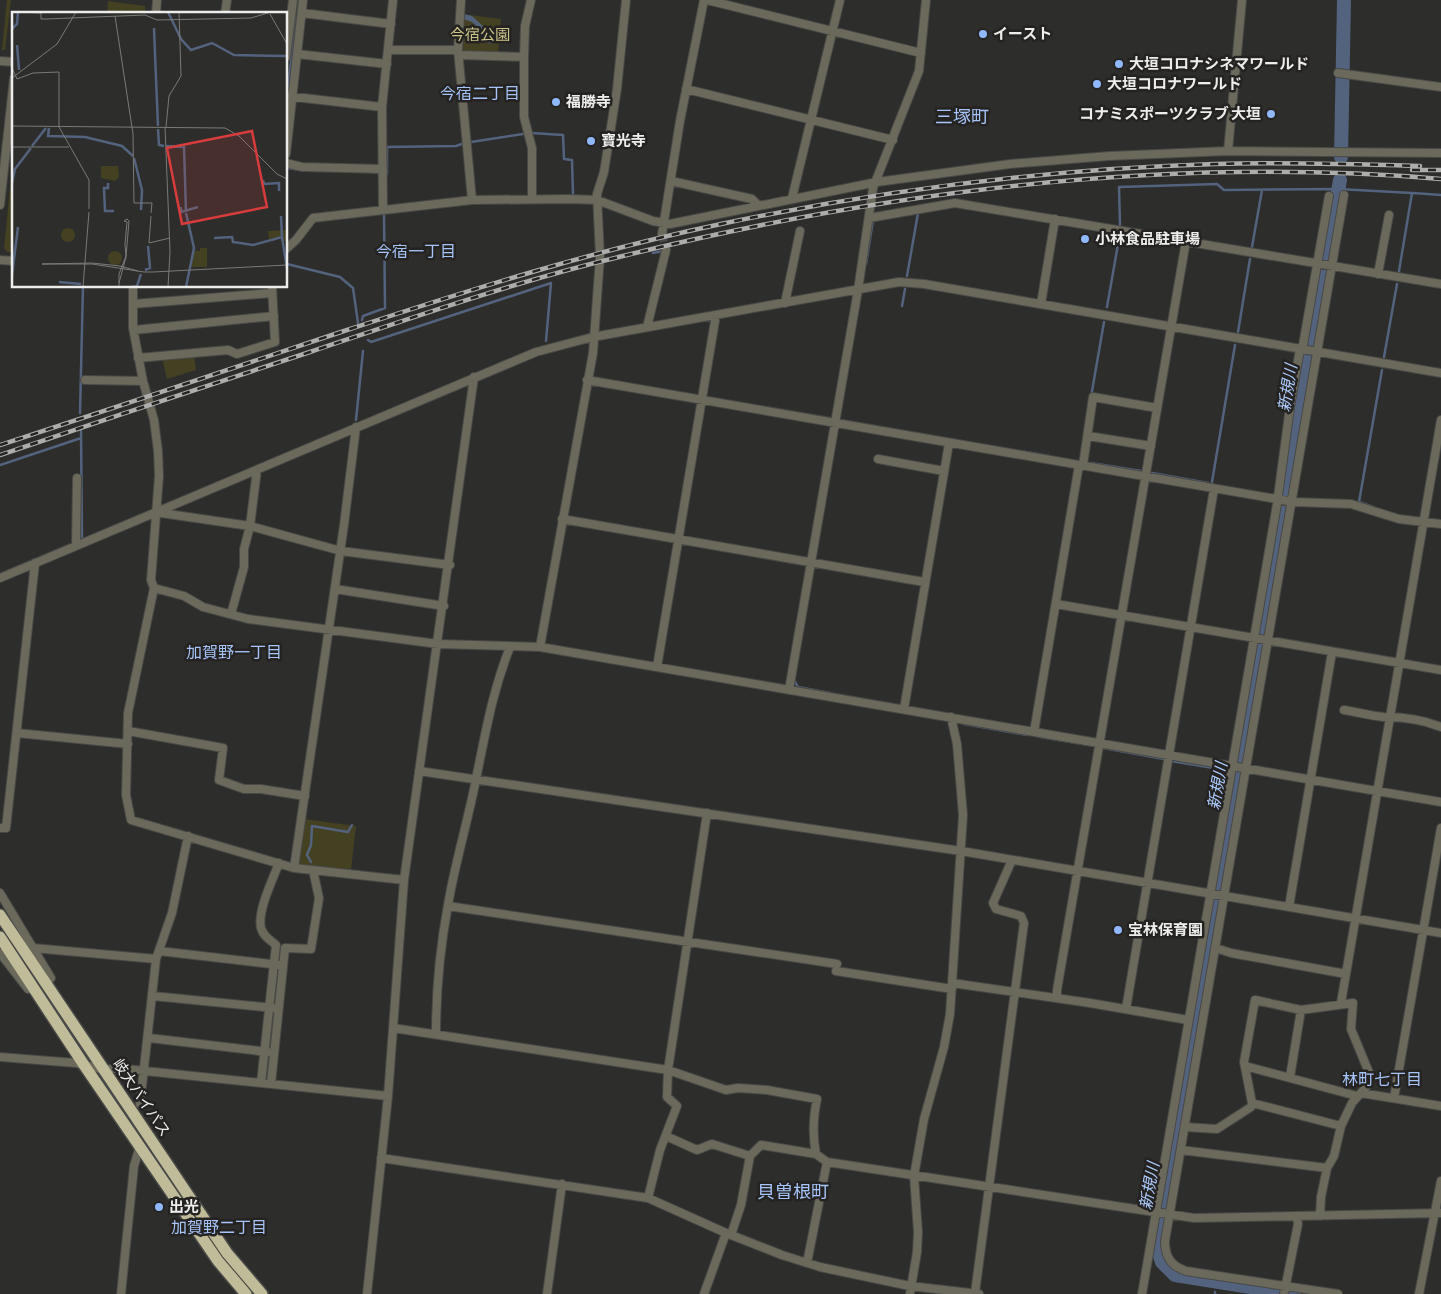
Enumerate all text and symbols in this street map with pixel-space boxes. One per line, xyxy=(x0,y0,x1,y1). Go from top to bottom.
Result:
inset map xyxy=(12,12,288,288)
place label: イースト xyxy=(993,26,1052,42)
park label: 今宿公園 xyxy=(450,27,510,43)
marker: イースト xyxy=(977,28,989,40)
place label: 大垣コロナシネマワールド xyxy=(1129,56,1309,72)
marker: 大垣コロナシネマワールド xyxy=(1113,58,1125,70)
place label: 大垣コロナワールド xyxy=(1107,76,1242,92)
marker: 大垣コロナワールド xyxy=(1091,78,1103,90)
district label: 今宿二丁目 xyxy=(440,86,520,102)
place label: 福勝寺 xyxy=(565,94,611,110)
marker: 福勝寺 xyxy=(550,96,562,108)
place label: コナミスポーツクラブ 大垣 xyxy=(1079,105,1261,122)
district label: 三塚町 xyxy=(935,108,989,127)
marker: コナミスポーツクラブ 大垣 xyxy=(1265,108,1277,120)
place label: 寶光寺 xyxy=(601,133,646,149)
marker: 寶光寺 xyxy=(585,135,597,147)
place label: 小林食品駐車場 xyxy=(1095,231,1200,247)
marker: 小林食品駐車場 xyxy=(1079,233,1091,245)
district label: 今宿一丁目 xyxy=(376,244,456,260)
water label: 新規川 xyxy=(1275,361,1300,413)
district label: 加賀野一丁目 xyxy=(186,644,282,661)
water label: 新規川 xyxy=(1205,759,1230,811)
place label: 宝林保育園 xyxy=(1128,922,1203,938)
marker: 宝林保育園 xyxy=(1112,924,1124,936)
street label: 岐大バイパス xyxy=(110,1056,173,1139)
district label: 林町七丁目 xyxy=(1342,1072,1422,1088)
water label: 新規川 xyxy=(1137,1159,1162,1211)
district label: 貝曽根町 xyxy=(757,1182,829,1202)
place label: 出光 xyxy=(169,1199,199,1215)
marker: 出光 xyxy=(153,1201,165,1213)
district label: 加賀野二丁目 xyxy=(171,1219,267,1236)

